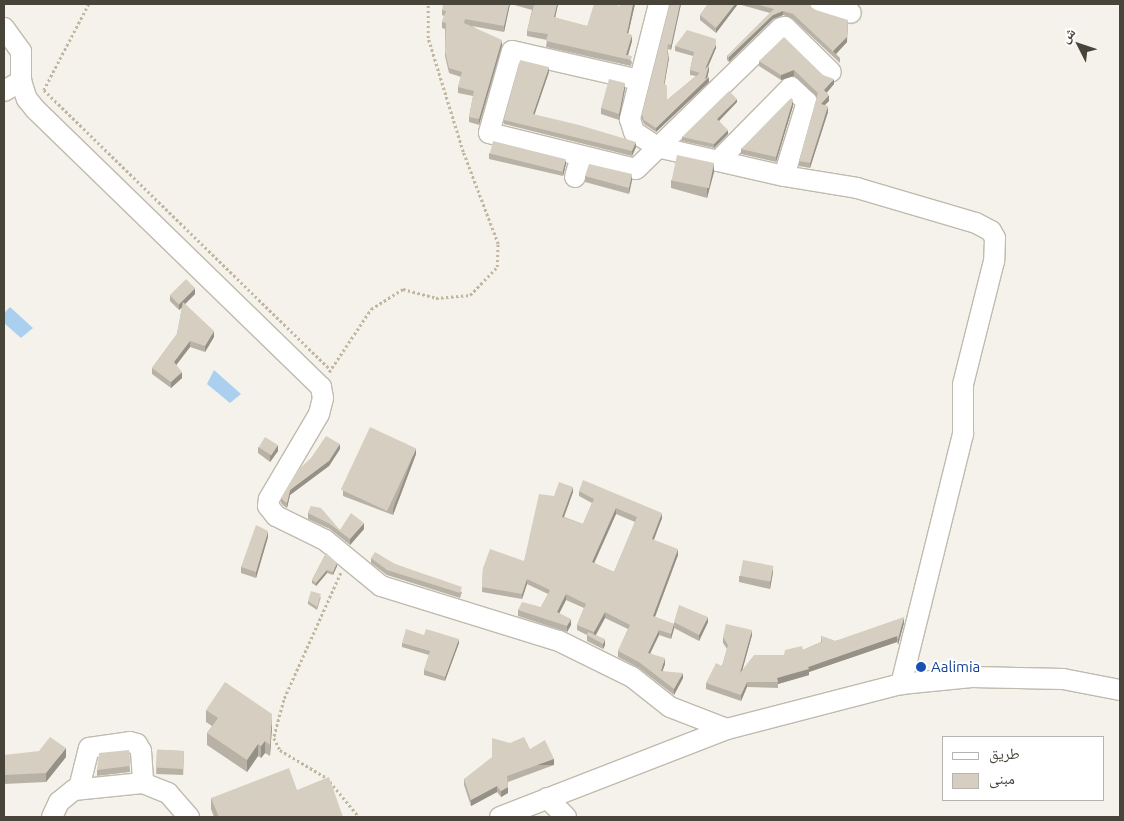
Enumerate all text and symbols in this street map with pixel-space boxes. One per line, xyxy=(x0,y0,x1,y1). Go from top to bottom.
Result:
north arrow xyxy=(1054,20,1104,70)
text: ش xyxy=(1057,24,1079,46)
place label: Aalimia xyxy=(931,658,980,676)
marker: Aalimia xyxy=(915,661,927,673)
legend xyxy=(942,736,1104,801)
text: طريق xyxy=(989,745,1020,762)
text: مبنى xyxy=(989,770,1015,787)

